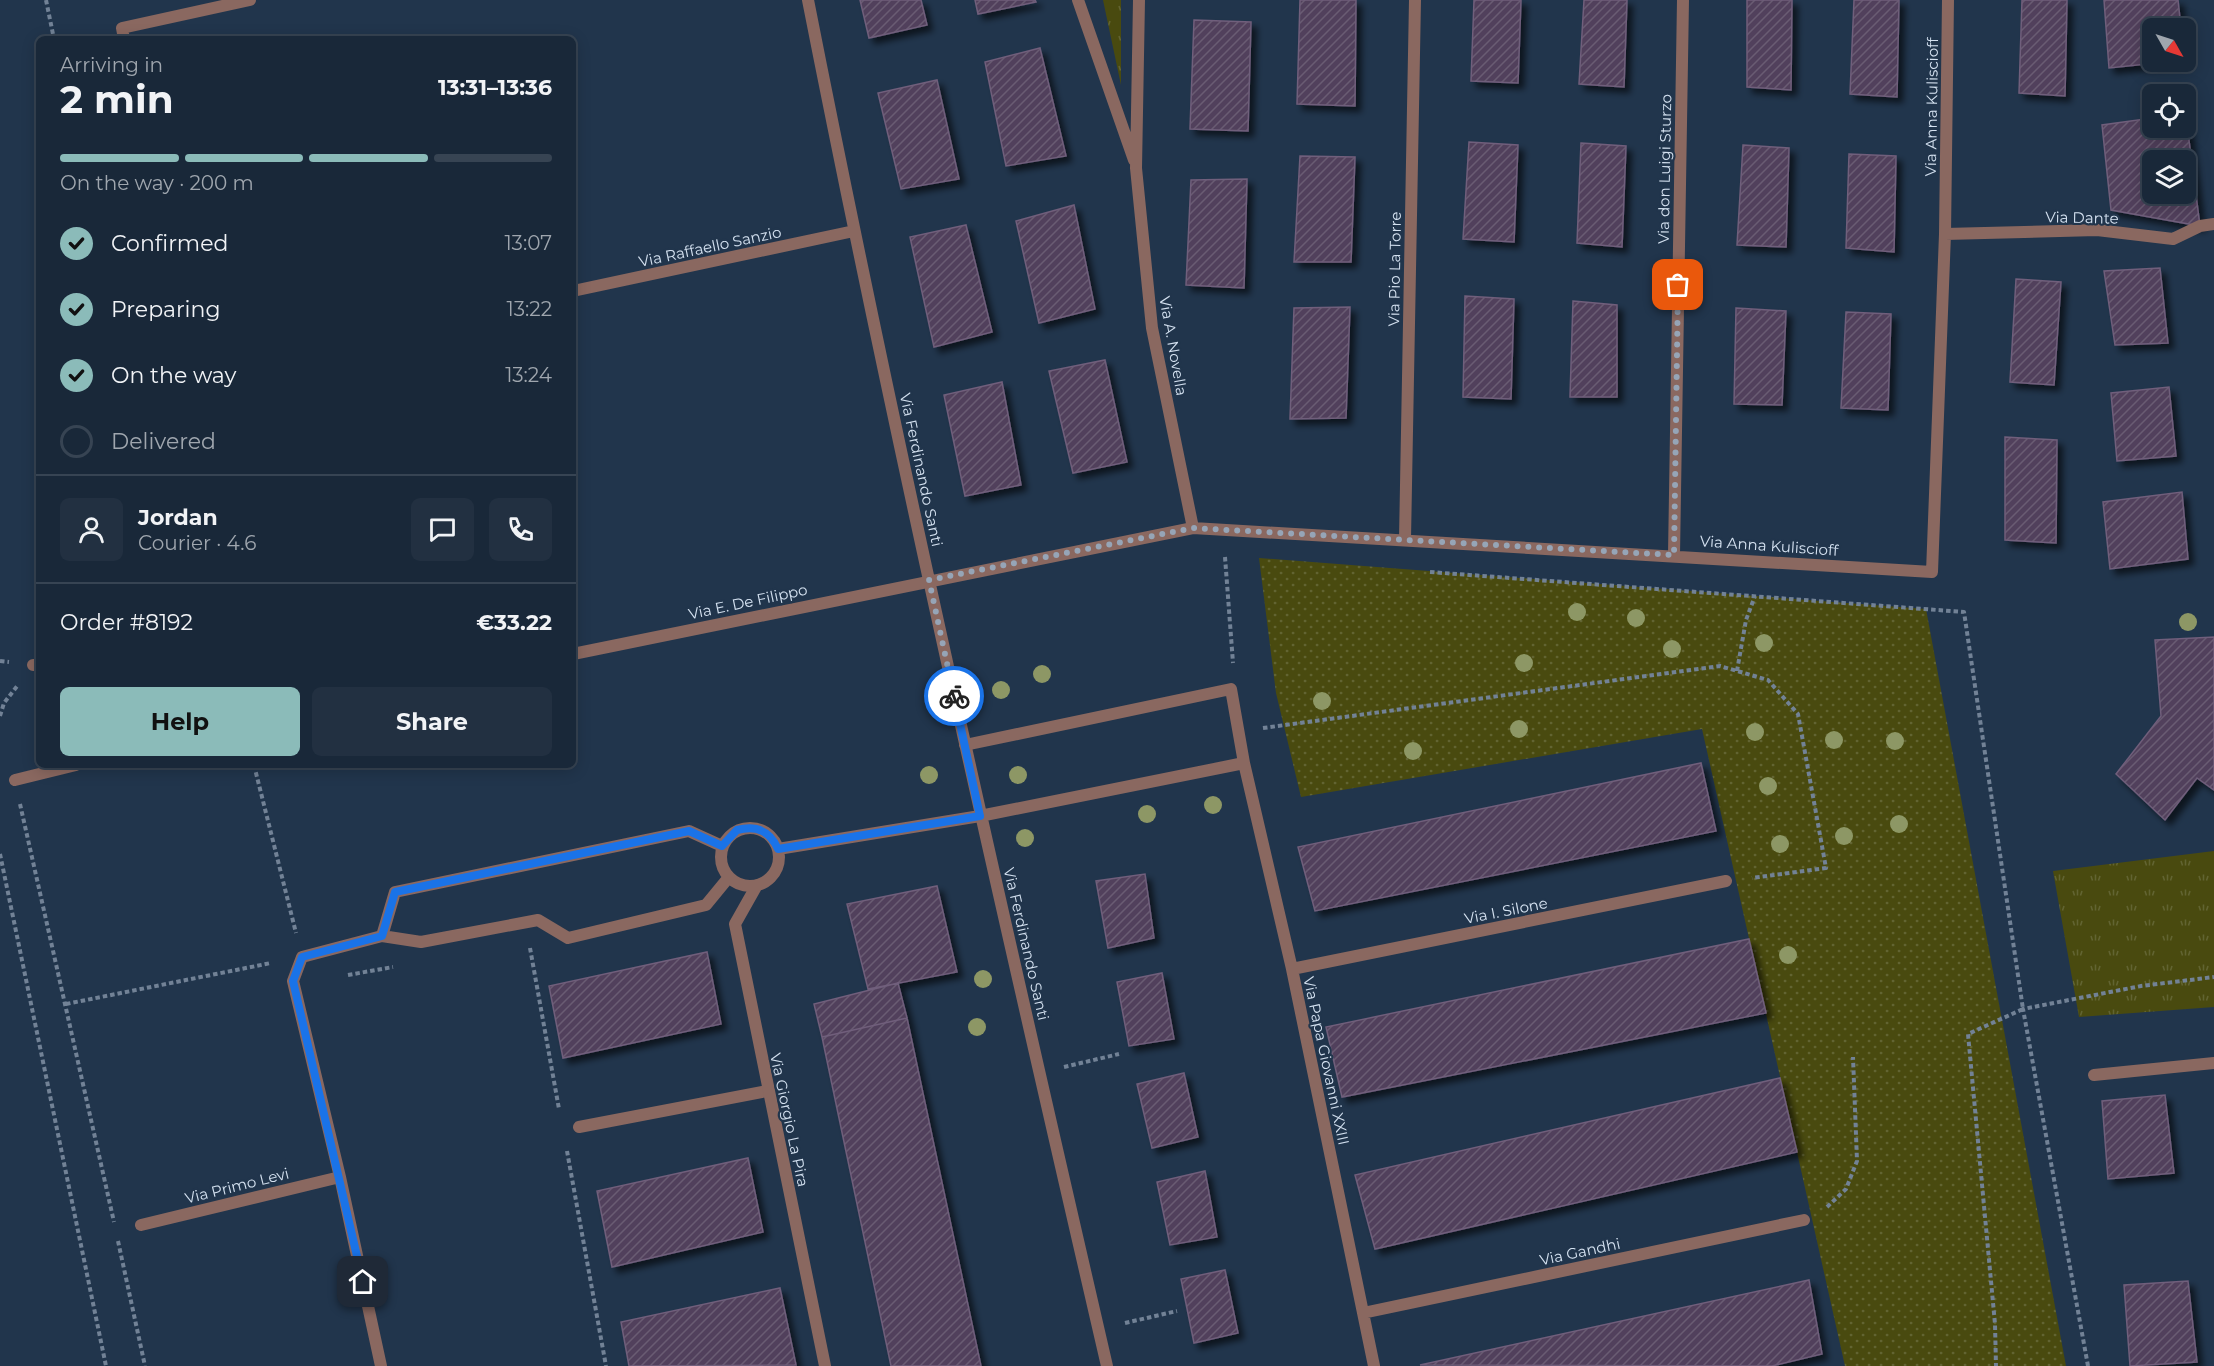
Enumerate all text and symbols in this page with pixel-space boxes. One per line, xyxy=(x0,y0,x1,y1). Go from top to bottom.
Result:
north arrow xyxy=(2142,18,2196,72)
map controls xyxy=(2142,18,2196,204)
street label: Via Anna Kuliscioff xyxy=(1921,37,1942,176)
text: Arriving in xyxy=(60,53,163,77)
text: 13:31–13:36 xyxy=(438,74,552,101)
text: 2 min xyxy=(60,75,174,123)
button: locate xyxy=(2142,84,2196,138)
street label: Via don Luigi Sturzo xyxy=(1654,94,1675,244)
button: layers xyxy=(2142,150,2196,204)
text: On the way · 200 m xyxy=(60,171,254,195)
street label: Via Dante xyxy=(2045,207,2119,228)
street label: Via Pio La Torre xyxy=(1384,211,1405,327)
street label: Via Raffaello Sanzio xyxy=(637,222,783,271)
icon: check xyxy=(60,227,93,260)
text: Confirmed xyxy=(111,230,228,257)
text: 13:07 xyxy=(504,231,552,255)
pin xyxy=(1652,259,1703,310)
icon: bag xyxy=(1661,268,1694,301)
icon: check xyxy=(60,293,93,326)
street label: Via A. Novella xyxy=(1155,295,1192,397)
text: Preparing xyxy=(111,296,220,323)
text: 13:22 xyxy=(507,297,552,321)
icon: check xyxy=(60,359,93,392)
text: On the way xyxy=(111,362,236,389)
text: 13:24 xyxy=(505,363,552,387)
street label: Via Ferdinando Santi xyxy=(896,391,947,548)
text: Delivered xyxy=(111,428,216,455)
button: person xyxy=(60,498,123,561)
button: chat xyxy=(411,498,474,561)
button: phone xyxy=(489,498,552,561)
text: Jordan xyxy=(138,504,218,531)
text: Courier · 4.6 xyxy=(138,531,256,555)
street label: Via Anna Kuliscioff xyxy=(1699,531,1840,560)
street label: Via E. De Filippo xyxy=(687,580,809,623)
text: Order #8192 xyxy=(60,609,193,636)
text: €33.22 xyxy=(476,609,552,636)
courier xyxy=(924,666,984,726)
icon: bike xyxy=(938,680,971,713)
button: Help xyxy=(60,687,300,756)
button: Share xyxy=(312,687,552,756)
street label: Via Ferdinando Santi xyxy=(1000,866,1053,1022)
street label: Via I. Silone xyxy=(1463,893,1549,928)
street label: Via Papa Giovanni XXIII xyxy=(1299,975,1354,1147)
street label: Via Giorgio La Pira xyxy=(766,1051,813,1188)
street label: Via Primo Levi xyxy=(183,1163,291,1208)
street label: Via Gandhi xyxy=(1538,1234,1622,1269)
pin xyxy=(337,1256,388,1307)
icon: home xyxy=(346,1265,379,1298)

